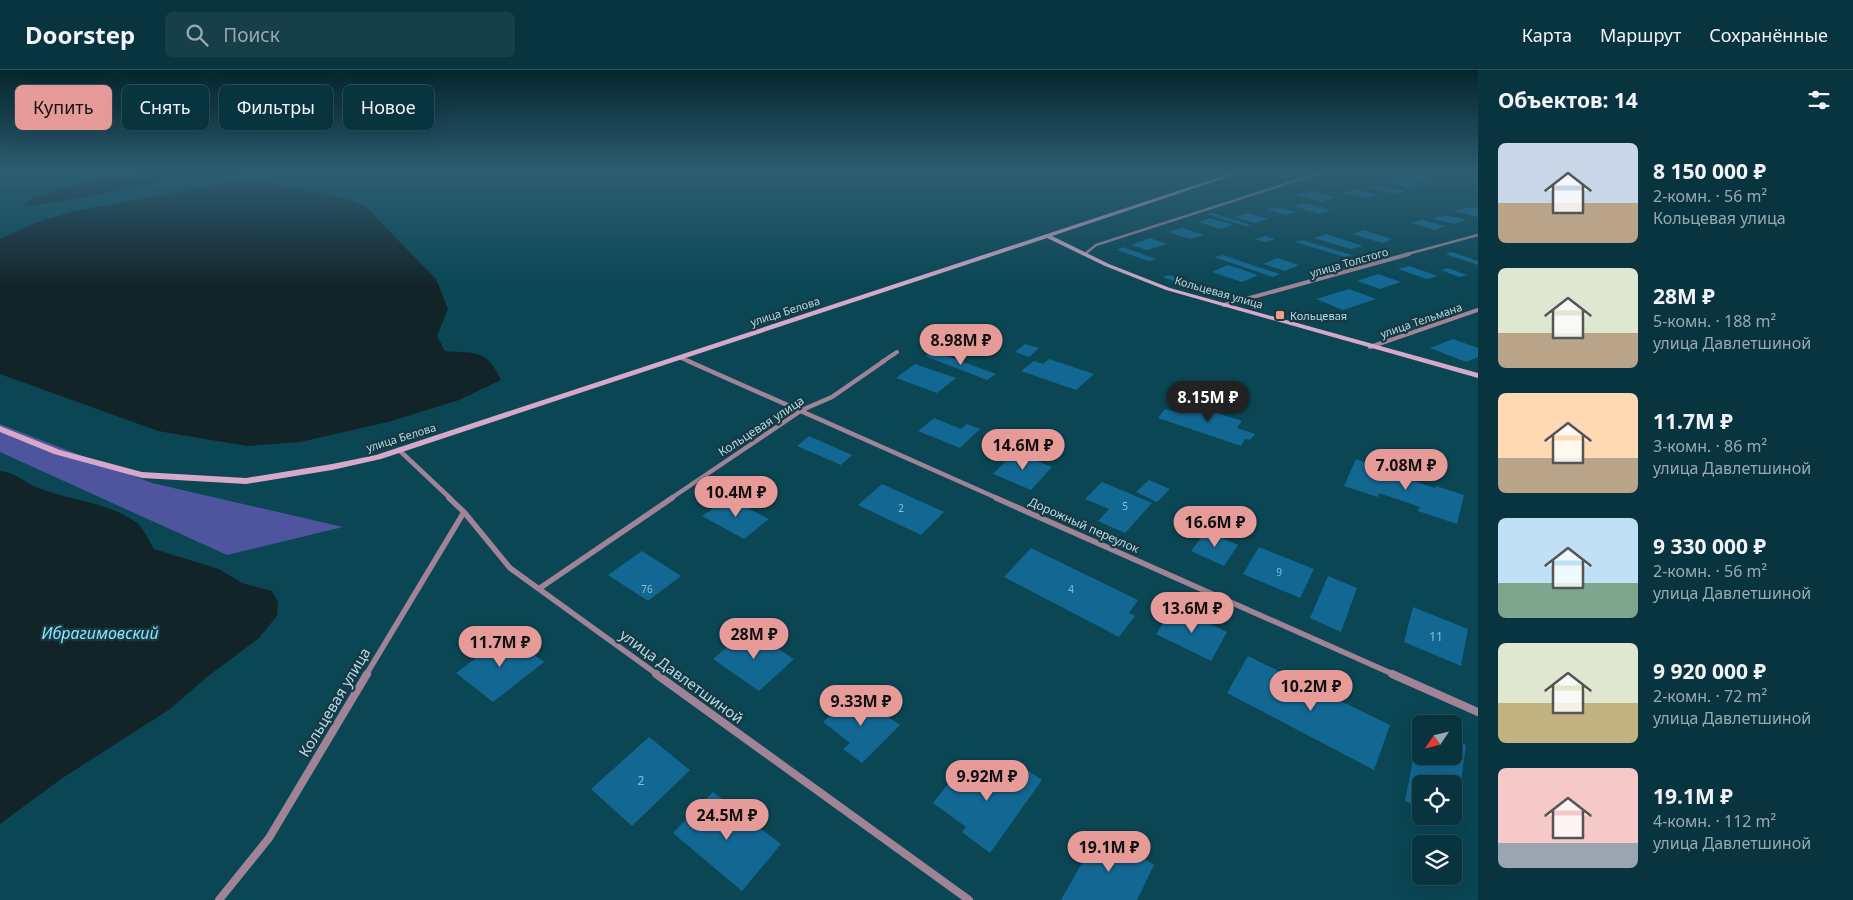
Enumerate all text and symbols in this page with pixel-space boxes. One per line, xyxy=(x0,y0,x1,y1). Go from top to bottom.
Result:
search box xyxy=(165,12,515,57)
text: Doorstep xyxy=(25,18,135,51)
icon: search xyxy=(183,21,211,49)
text: Поиск xyxy=(223,22,280,48)
text: Карта xyxy=(1522,23,1572,47)
text: Маршрут xyxy=(1600,23,1681,47)
text: Сохранённые xyxy=(1709,23,1828,47)
chip: Купить xyxy=(15,85,112,130)
chip: Снять xyxy=(122,85,209,130)
chip: Фильтры xyxy=(219,85,333,130)
chip: Новое xyxy=(343,85,434,130)
text: Объектов: 14 xyxy=(1498,86,1638,114)
icon: filters xyxy=(1805,86,1833,114)
text: 8 150 000 ₽ xyxy=(1653,157,1766,185)
icon: home xyxy=(1538,163,1598,223)
text: 2-комн. · 56 m² xyxy=(1653,185,1767,207)
text: Кольцевая улица xyxy=(1653,207,1786,229)
street label: улица Толстого xyxy=(1308,244,1390,280)
street label: Кольцевая улица xyxy=(1173,272,1265,312)
text: 28M ₽ xyxy=(1653,282,1715,310)
icon: home xyxy=(1538,288,1598,348)
street label: улица Белова xyxy=(748,293,822,329)
street label: улица Тельмана xyxy=(1378,299,1464,341)
place label: Кольцевая xyxy=(1290,308,1347,323)
marker: Кольцевая xyxy=(1274,309,1286,321)
text: 5-комн. · 188 m² xyxy=(1653,310,1776,332)
pin: 8.98M ₽ xyxy=(915,324,1007,366)
text: 8.98M ₽ xyxy=(931,329,991,351)
text: улица Давлетшиной xyxy=(1653,332,1811,354)
pin: 8.15M ₽ xyxy=(1162,380,1254,423)
text: 8.15M ₽ xyxy=(1178,386,1238,408)
street label: Кольцевая улица xyxy=(715,392,807,460)
text: 11.7M ₽ xyxy=(1653,407,1733,435)
icon: home xyxy=(1538,413,1598,473)
street label: улица Белова xyxy=(364,419,438,455)
pin: 14.6M ₽ xyxy=(977,428,1069,471)
text: 14.6M ₽ xyxy=(993,434,1053,456)
text: 3-комн. · 86 m² xyxy=(1653,435,1767,457)
pin: 7.08M ₽ xyxy=(1360,448,1452,491)
text: 7.08M ₽ xyxy=(1376,454,1436,476)
text: улица Давлетшиной xyxy=(1653,457,1811,479)
pin: 10.4M ₽ xyxy=(690,476,782,518)
text: 10.4M ₽ xyxy=(706,481,766,503)
street label: Дорожный переулок xyxy=(1026,493,1143,557)
house number: 5 xyxy=(1122,499,1128,513)
house number: 2 xyxy=(898,501,904,515)
pin: 16.6M ₽ xyxy=(1169,506,1261,548)
text: 16.6M ₽ xyxy=(1185,511,1245,533)
text: 9 330 000 ₽ xyxy=(1653,532,1766,560)
icon: home xyxy=(1538,538,1598,598)
text: 2-комн. · 56 m² xyxy=(1653,560,1767,582)
house number: 9 xyxy=(1276,565,1282,579)
house number: 76 xyxy=(641,582,653,596)
house number: 4 xyxy=(1068,582,1074,596)
text: улица Давлетшиной xyxy=(1653,582,1811,604)
pin: 13.6M ₽ xyxy=(1146,592,1238,634)
text: 13.6M ₽ xyxy=(1162,597,1222,619)
pin: 28M ₽ xyxy=(719,618,789,660)
water label: Ибрагимовский xyxy=(41,622,159,644)
text: 28M ₽ xyxy=(730,623,778,645)
street label: улица Давлетшиной xyxy=(616,624,748,728)
pin: 11.7M ₽ xyxy=(454,626,546,668)
house number: 11 xyxy=(1429,628,1443,645)
text: 11.7M ₽ xyxy=(470,631,530,653)
street label: Кольцевая улица xyxy=(293,644,375,760)
text: 9 920 000 ₽ xyxy=(1653,657,1766,685)
icon: home xyxy=(1538,663,1598,723)
pin: 10.2M ₽ xyxy=(1265,670,1357,712)
text: 10.2M ₽ xyxy=(1281,675,1341,697)
pin: 9.33M ₽ xyxy=(815,684,907,727)
text: 2-комн. · 72 m² xyxy=(1653,685,1767,707)
text: 9.33M ₽ xyxy=(831,690,891,712)
text: улица Давлетшиной xyxy=(1653,707,1811,729)
north arrow xyxy=(1412,715,1462,765)
map controls xyxy=(1412,715,1462,885)
pin: 9.92M ₽ xyxy=(941,760,1033,802)
text: 9.92M ₽ xyxy=(957,765,1017,787)
house number: 2 xyxy=(638,772,645,789)
button: locate xyxy=(1412,775,1462,825)
text: 19.1M ₽ xyxy=(1653,782,1733,810)
icon: home xyxy=(1538,788,1598,848)
pin: 24.5M ₽ xyxy=(681,798,773,841)
text: 24.5M ₽ xyxy=(697,804,757,826)
text: 4-комн. · 112 m² xyxy=(1653,810,1776,832)
pin: 19.1M ₽ xyxy=(1063,830,1155,873)
text: улица Давлетшиной xyxy=(1653,832,1811,854)
button: layers xyxy=(1412,835,1462,885)
text: 19.1M ₽ xyxy=(1079,836,1139,858)

